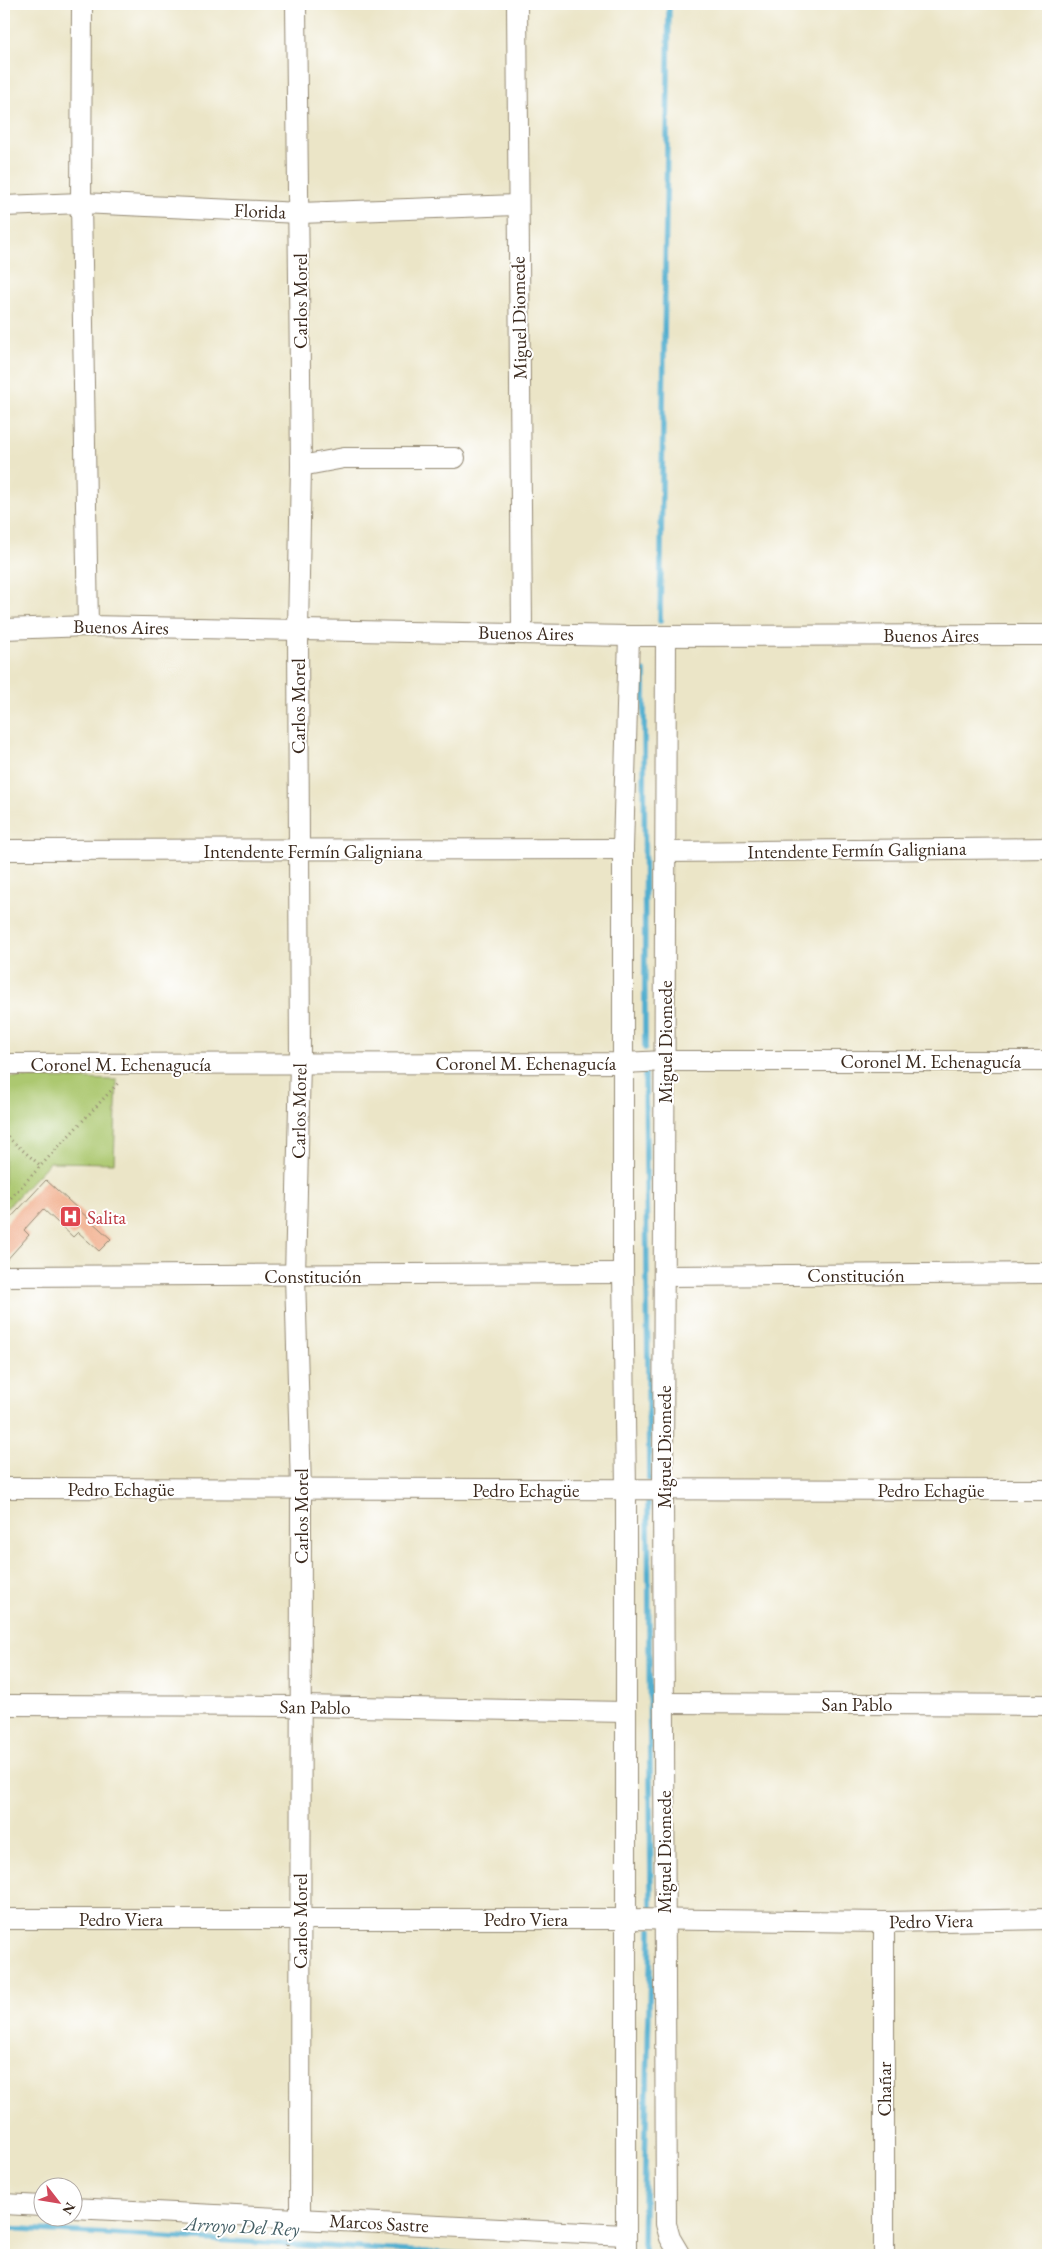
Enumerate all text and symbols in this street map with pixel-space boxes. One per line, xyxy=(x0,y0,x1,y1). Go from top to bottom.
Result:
street label: Florida xyxy=(234,198,287,224)
street label: Carlos Morel xyxy=(288,253,313,349)
street label: Miguel Diomede xyxy=(505,256,533,380)
street label: Buenos Aires xyxy=(73,614,169,640)
street label: Buenos Aires xyxy=(478,620,574,646)
street label: Buenos Aires xyxy=(883,623,979,648)
street label: Carlos Morel xyxy=(286,658,311,754)
street label: Intendente Fermín Galigniana xyxy=(747,836,967,864)
street label: Intendente Fermín Galigniana xyxy=(203,839,423,864)
street label: Miguel Diomede xyxy=(653,980,678,1104)
street label: Coronel M. Echenagucía xyxy=(841,1049,1022,1074)
street label: Coronel M. Echenagucía xyxy=(436,1051,617,1076)
street label: Coronel M. Echenagucía xyxy=(31,1052,212,1077)
street label: Carlos Morel xyxy=(286,1062,312,1159)
hospital icon: Salita xyxy=(59,1205,83,1229)
place label: Salita xyxy=(87,1205,127,1230)
street label: Constitución xyxy=(807,1263,905,1288)
street label: Constitución xyxy=(264,1264,362,1289)
street label: Miguel Diomede xyxy=(652,1385,677,1509)
street label: Carlos Morel xyxy=(289,1468,314,1564)
street label: Pedro Echagüe xyxy=(68,1477,174,1502)
street label: Pedro Echagüe xyxy=(473,1478,579,1503)
street label: Pedro Echagüe xyxy=(878,1478,984,1503)
street label: San Pablo xyxy=(822,1692,892,1717)
street label: San Pablo xyxy=(279,1694,351,1720)
street label: Miguel Diomede xyxy=(652,1790,677,1914)
street label: Carlos Morel xyxy=(288,1873,313,1969)
street label: Pedro Viera xyxy=(79,1907,164,1932)
street label: Pedro Viera xyxy=(484,1907,569,1932)
street label: Pedro Viera xyxy=(889,1908,974,1934)
street label: Chañar xyxy=(872,2061,897,2116)
north arrow xyxy=(32,2176,82,2226)
text: N xyxy=(58,2199,80,2219)
street label: Marcos Sastre xyxy=(329,2208,429,2238)
water label: Arroyo Del Rey xyxy=(182,2210,300,2242)

